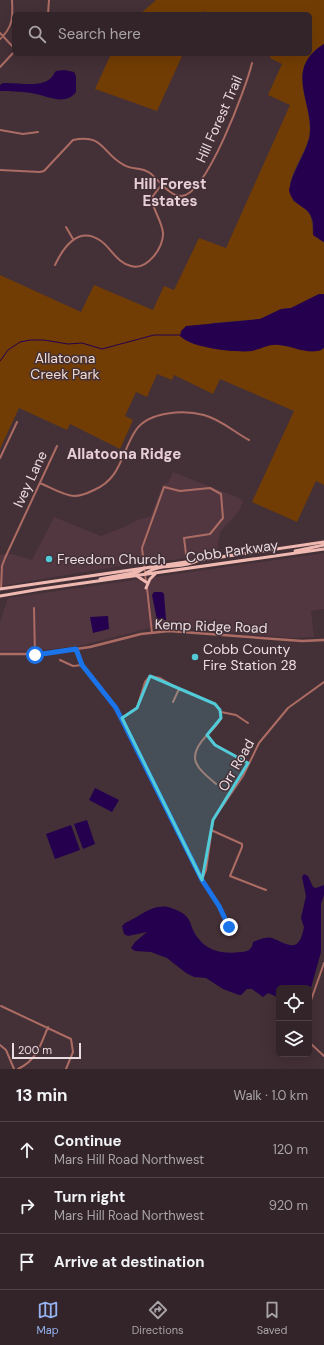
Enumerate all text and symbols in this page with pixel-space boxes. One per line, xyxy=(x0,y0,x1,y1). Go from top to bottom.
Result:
search box xyxy=(12,12,312,56)
icon: search xyxy=(26,23,48,45)
text: Search here xyxy=(58,24,141,44)
street label: Hill Forest Trail xyxy=(192,73,246,165)
district label: Hill Forest Estates xyxy=(134,174,206,211)
park label: Allatoona Creek Park xyxy=(30,349,100,383)
district label: Allatoona Ridge xyxy=(67,444,181,464)
street label: Ivey Lane xyxy=(9,448,51,510)
street label: Cobb Parkway xyxy=(185,536,279,566)
place label: Freedom Church xyxy=(57,550,166,568)
marker: Freedom Church xyxy=(44,554,54,564)
street label: Kemp Ridge Road xyxy=(154,615,268,637)
place label: Cobb County Fire Station 28 xyxy=(203,640,297,674)
route start xyxy=(26,646,44,664)
marker: Cobb County Fire Station 28 xyxy=(190,652,200,662)
street label: Orr Road xyxy=(214,736,258,794)
route end xyxy=(220,918,238,936)
map controls xyxy=(276,985,312,1057)
button: locate xyxy=(276,985,312,1021)
button: layers xyxy=(276,1021,312,1057)
scale bar xyxy=(12,1041,81,1060)
text: 200 m xyxy=(18,1043,52,1057)
text: 13 min xyxy=(16,1084,68,1106)
text: Walk · 1.0 km xyxy=(233,1087,308,1104)
text: Continue xyxy=(54,1131,122,1151)
icon: ahead xyxy=(16,1139,38,1161)
text: 120 m xyxy=(273,1141,308,1158)
text: Mars Hill Road Northwest xyxy=(54,1151,204,1168)
text: Turn right xyxy=(54,1187,125,1207)
icon: right xyxy=(16,1195,38,1217)
text: 920 m xyxy=(269,1197,308,1214)
text: Mars Hill Road Northwest xyxy=(54,1207,204,1224)
icon: arrive xyxy=(16,1251,38,1273)
text: Arrive at destination xyxy=(54,1252,205,1272)
tab: Map xyxy=(37,1299,59,1337)
tab: Directions xyxy=(132,1299,184,1337)
tab: Saved xyxy=(257,1299,287,1337)

